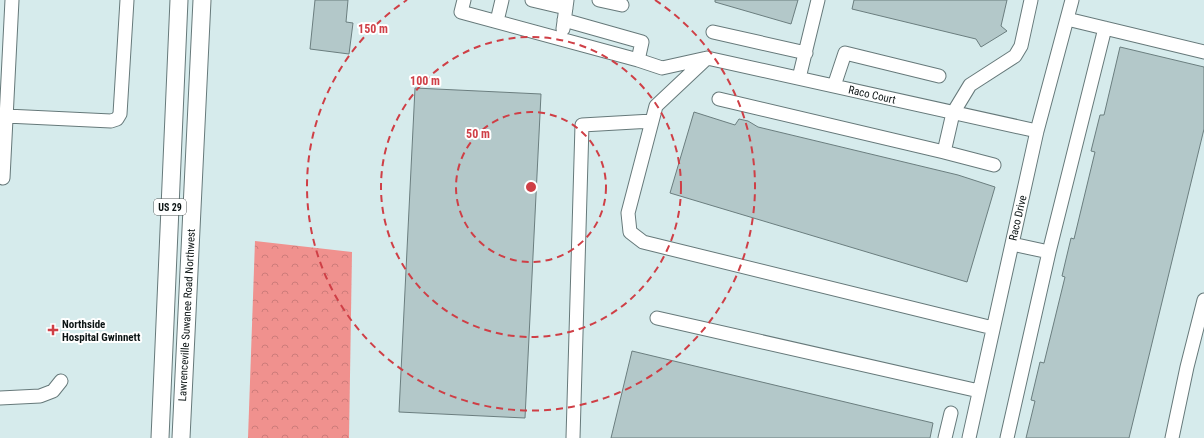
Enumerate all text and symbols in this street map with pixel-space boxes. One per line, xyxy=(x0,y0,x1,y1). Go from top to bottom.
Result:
text: 150 m xyxy=(358,22,388,36)
text: 100 m xyxy=(410,74,440,88)
street label: Raco Court xyxy=(847,83,897,107)
text: 50 m xyxy=(466,127,490,141)
centre of rings xyxy=(524,180,538,194)
street label: Raco Drive xyxy=(1006,194,1030,242)
road number: US 29 xyxy=(154,199,186,215)
street label: Lawrenceville Suwanee Road Northwest xyxy=(176,228,198,402)
place label: Northside Hospital Gwinnett xyxy=(62,318,141,344)
marker: Northside Hospital Gwinnett xyxy=(47,324,59,336)

